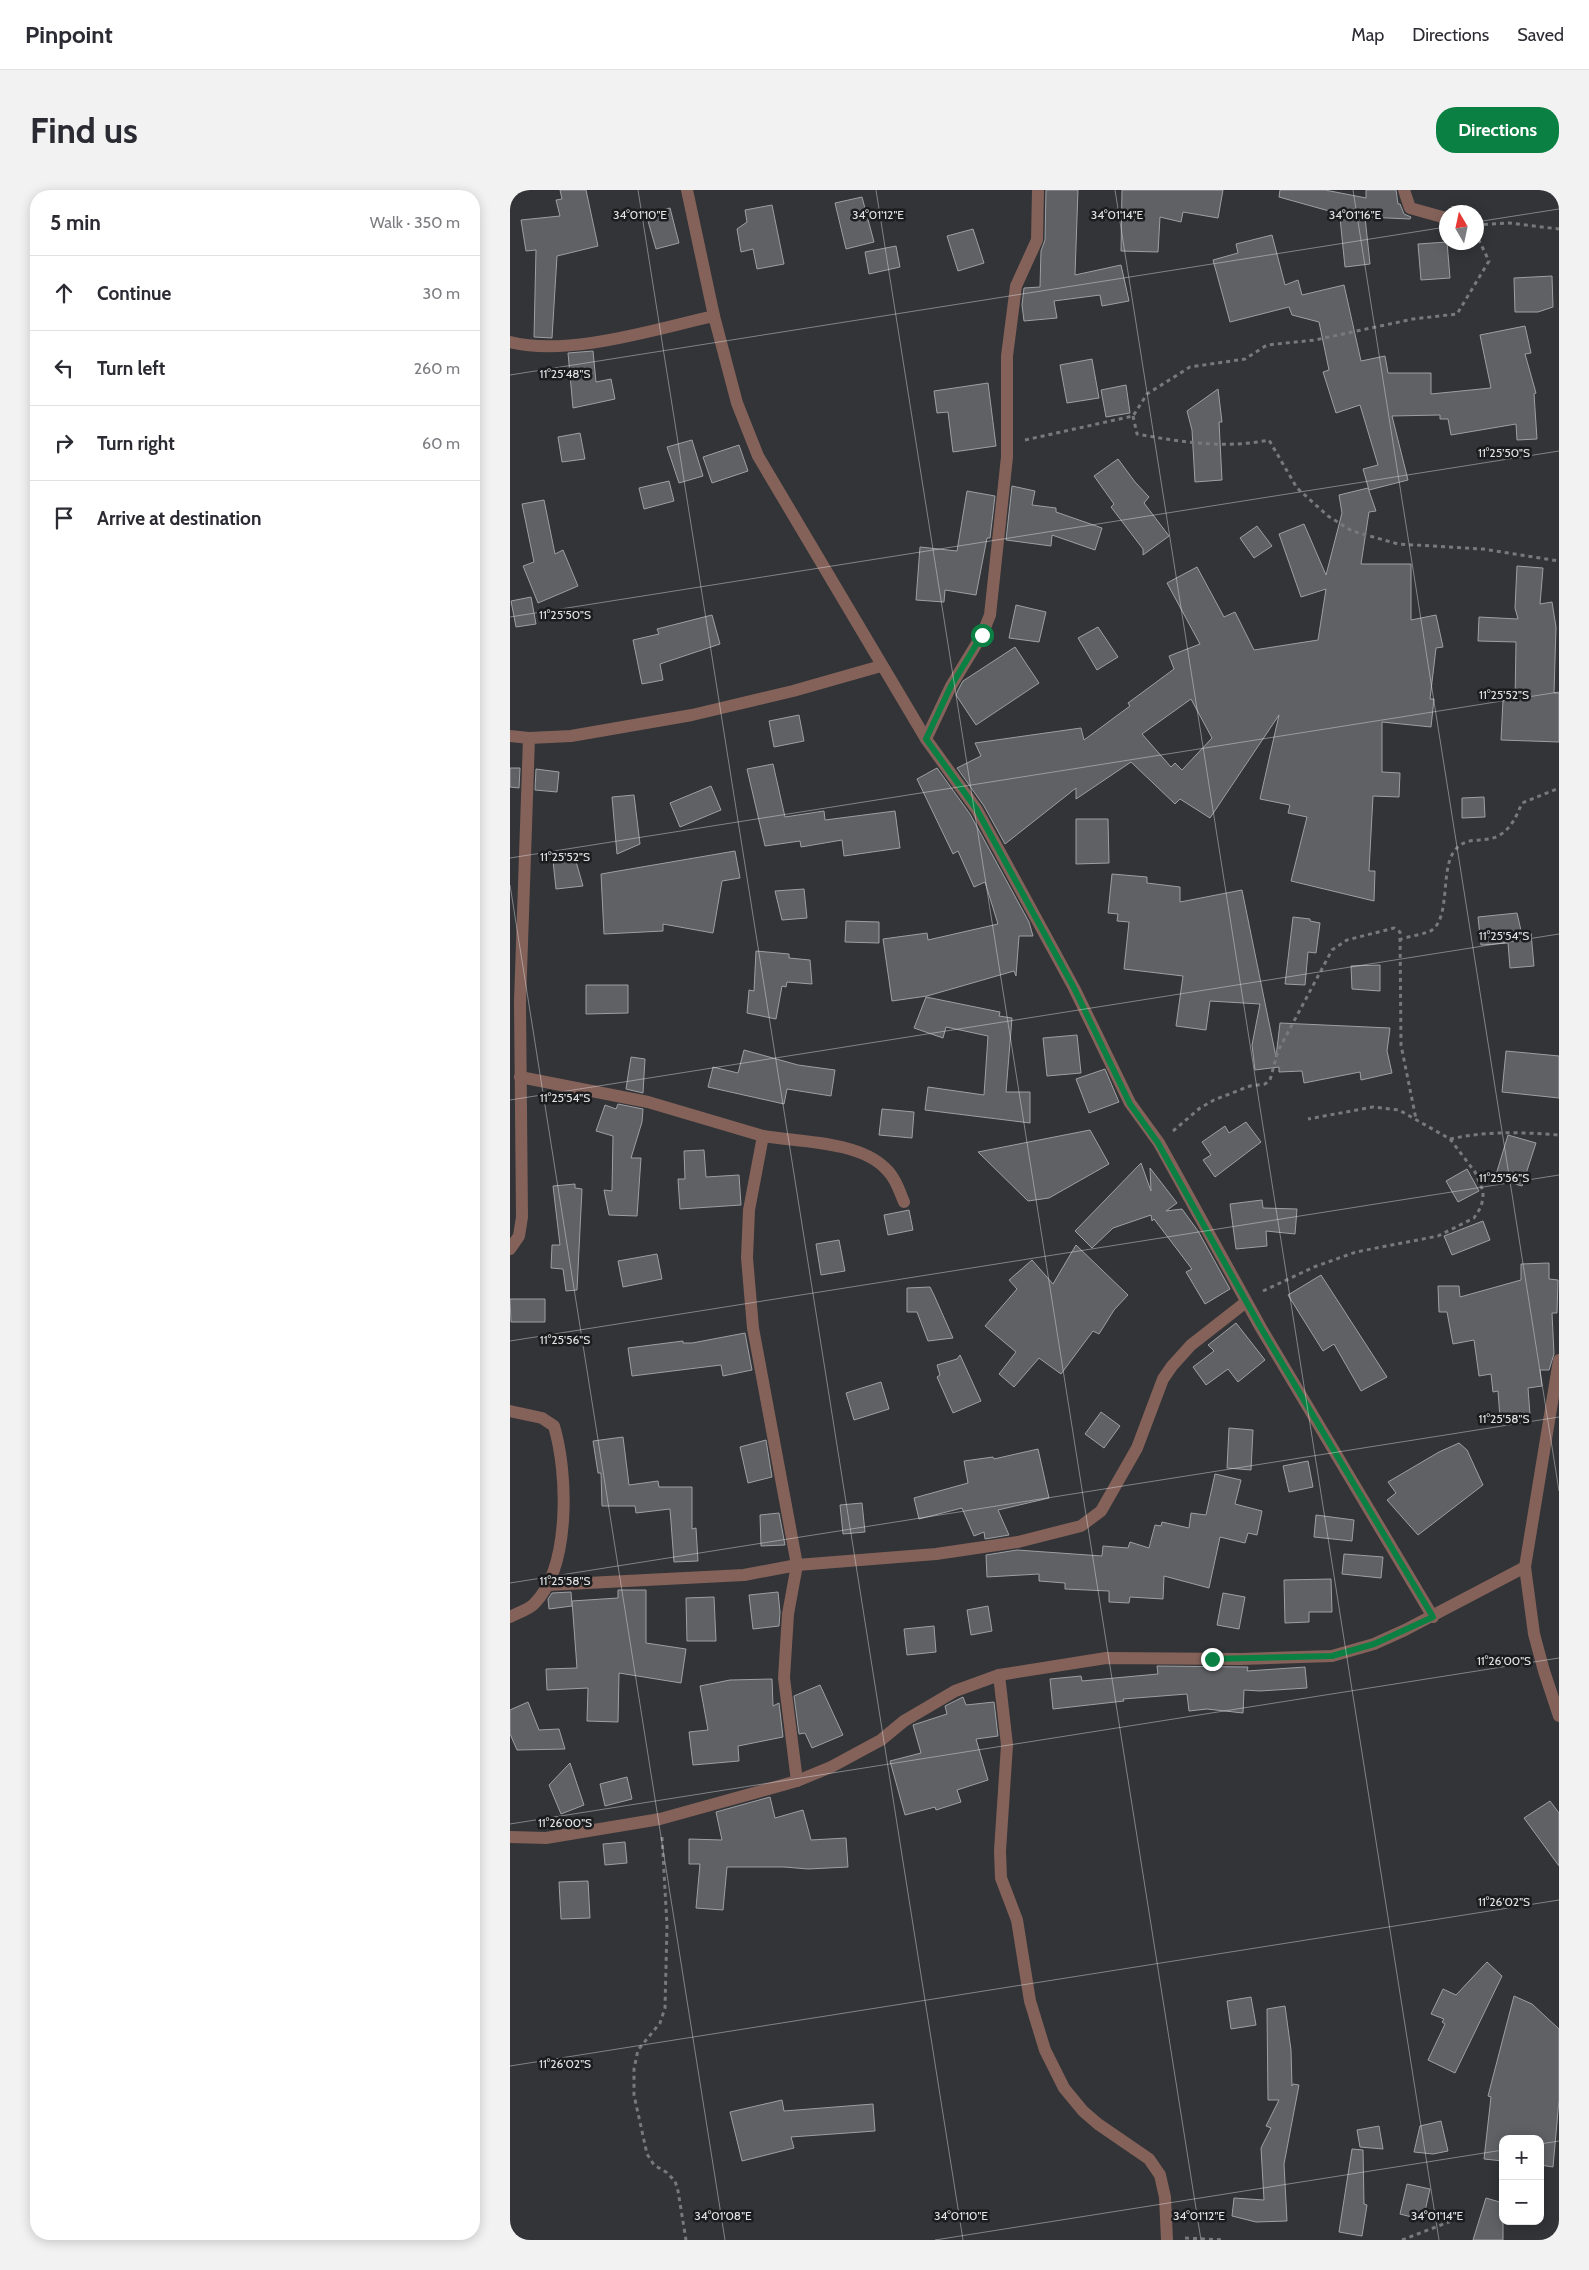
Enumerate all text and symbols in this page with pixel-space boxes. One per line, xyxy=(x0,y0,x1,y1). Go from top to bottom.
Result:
text: Pinpoint xyxy=(25,20,113,49)
text: Map xyxy=(1351,24,1384,46)
text: Directions xyxy=(1412,24,1489,46)
text: Saved xyxy=(1517,24,1564,46)
button: Directions xyxy=(1436,107,1559,153)
text: Find us xyxy=(30,109,138,152)
north arrow xyxy=(1439,205,1484,250)
text: 34°01'10"E xyxy=(613,207,667,222)
text: 34°01'12"E xyxy=(852,207,904,222)
text: 34°01'14"E xyxy=(1091,207,1144,222)
text: 34°01'16"E xyxy=(1329,207,1382,222)
text: 5 min xyxy=(50,210,101,235)
text: Walk · 350 m xyxy=(370,213,460,232)
icon: ahead xyxy=(50,279,78,307)
text: Continue xyxy=(97,282,171,305)
text: 30 m xyxy=(423,284,460,303)
icon: left xyxy=(50,354,78,382)
text: Turn left xyxy=(97,357,165,380)
text: 260 m xyxy=(414,359,460,378)
text: 11°25'48"S xyxy=(539,366,591,381)
icon: right xyxy=(50,429,78,457)
text: Turn right xyxy=(97,432,175,455)
text: 60 m xyxy=(422,434,460,453)
text: 11°25'50"S xyxy=(1478,445,1530,460)
icon: arrive xyxy=(50,504,78,532)
text: Arrive at destination xyxy=(97,507,261,530)
text: 11°25'50"S xyxy=(539,607,591,622)
route start xyxy=(971,624,994,647)
text: 11°25'52"S xyxy=(1479,687,1529,702)
text: 11°25'52"S xyxy=(540,849,590,864)
text: 11°25'54"S xyxy=(1479,928,1529,943)
text: 11°25'54"S xyxy=(540,1090,590,1105)
text: 11°25'56"S xyxy=(1479,1170,1529,1185)
text: 11°25'56"S xyxy=(540,1332,590,1347)
text: 11°25'58"S xyxy=(1479,1411,1529,1426)
text: 11°25'58"S xyxy=(540,1573,590,1588)
route end xyxy=(1201,1648,1224,1671)
text: 11°26'00"S xyxy=(1477,1653,1531,1668)
text: 11°26'00"S xyxy=(538,1815,592,1830)
text: 11°26'02"S xyxy=(1478,1894,1530,1909)
text: 11°26'02"S xyxy=(539,2056,591,2071)
map controls xyxy=(1499,2135,1544,2225)
button: + xyxy=(1499,2135,1544,2180)
button: − xyxy=(1499,2180,1544,2225)
text: 34°01'08"E xyxy=(694,2208,752,2223)
text: 34°01'10"E xyxy=(934,2208,988,2223)
text: 34°01'12"E xyxy=(1173,2208,1225,2223)
text: 34°01'14"E xyxy=(1411,2208,1464,2223)

